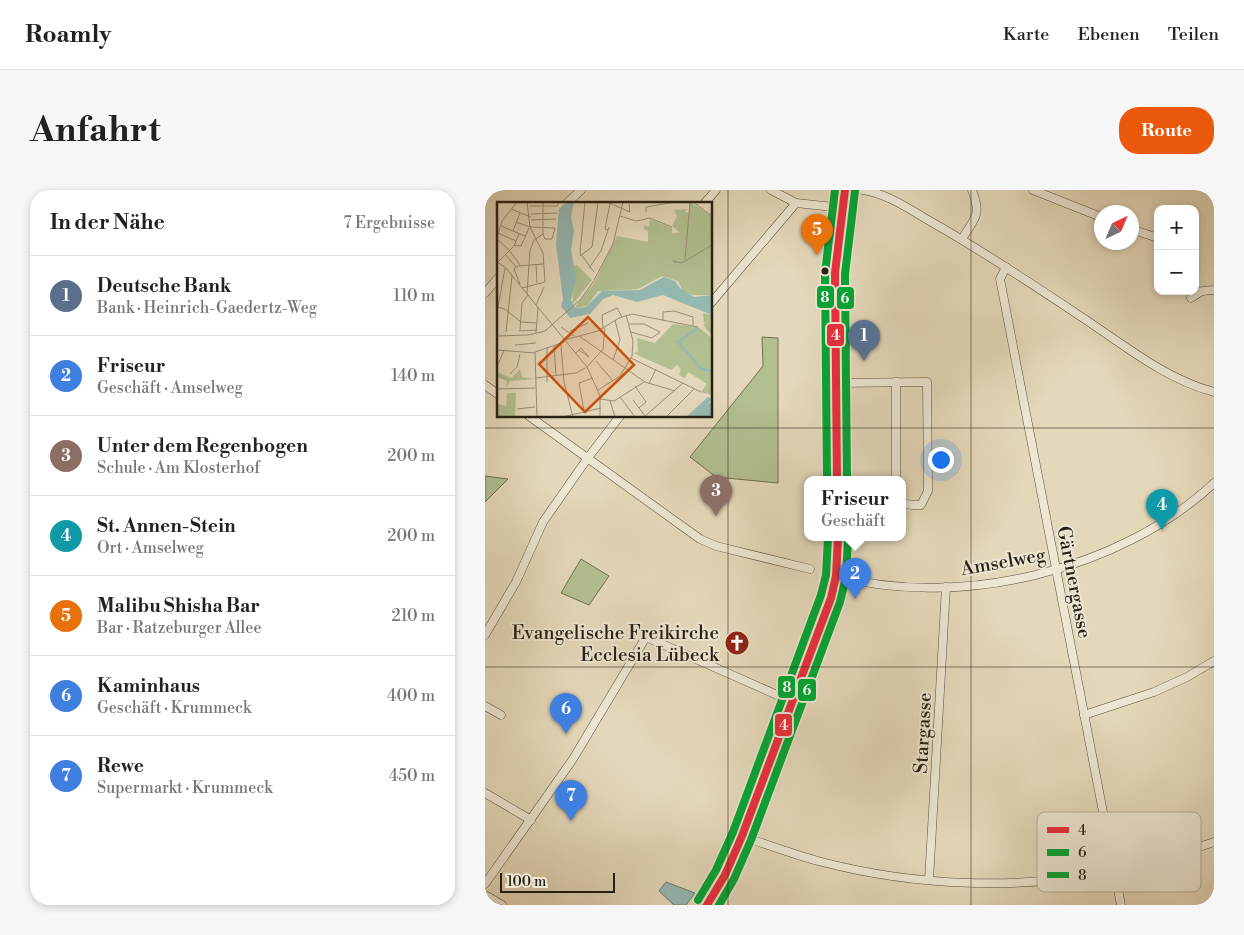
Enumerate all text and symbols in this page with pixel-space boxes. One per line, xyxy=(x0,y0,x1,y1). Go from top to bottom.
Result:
text: Roamly xyxy=(25,20,111,50)
text: Karte xyxy=(1003,23,1049,46)
text: Ebenen xyxy=(1077,23,1140,46)
text: Teilen xyxy=(1168,23,1219,46)
button: Route xyxy=(1119,107,1214,154)
text: Anfahrt xyxy=(30,109,161,152)
inset map xyxy=(497,202,713,418)
north arrow xyxy=(1094,205,1139,250)
map controls xyxy=(1154,205,1199,295)
button: + xyxy=(1154,205,1199,250)
text: In der Nähe xyxy=(50,210,165,236)
text: 7 Ergebnisse xyxy=(344,213,435,233)
pin: 5 xyxy=(801,214,833,255)
button: − xyxy=(1154,250,1199,295)
unlabelled marker xyxy=(820,266,830,276)
text: Deutsche Bank xyxy=(97,274,232,298)
line badge: 8 xyxy=(816,285,835,309)
text: 1 xyxy=(62,286,70,306)
text: 110 m xyxy=(393,286,435,306)
line badge: 6 xyxy=(836,286,855,310)
text: 8 xyxy=(821,289,830,307)
text: 6 xyxy=(841,290,850,308)
text: Bank · Heinrich-Gaedertz-Weg xyxy=(97,298,317,318)
pin: 1 xyxy=(848,320,880,361)
line badge: 4 xyxy=(826,323,845,347)
text: 4 xyxy=(831,327,841,345)
text: Friseur xyxy=(97,354,165,378)
text: 2 xyxy=(61,366,71,386)
text: 140 m xyxy=(391,366,435,386)
text: Geschäft · Amselweg xyxy=(97,378,243,398)
text: Unter dem Regenbogen xyxy=(97,434,308,458)
text: 3 xyxy=(61,446,71,466)
text: 200 m xyxy=(387,446,435,466)
your location xyxy=(928,447,954,473)
text: Schule · Am Klosterhof xyxy=(97,458,260,478)
pin: 3 xyxy=(700,475,732,516)
popup xyxy=(804,476,906,541)
text: Friseur xyxy=(821,487,889,511)
pin: 4 xyxy=(1146,489,1178,530)
text: Geschäft xyxy=(821,511,885,531)
text: St. Annen-Stein xyxy=(97,514,236,538)
street label: Gärtnergasse xyxy=(1051,524,1097,640)
text: 4 xyxy=(61,526,71,546)
text: 200 m xyxy=(387,526,435,546)
text: Ort · Amselweg xyxy=(97,538,204,558)
street label: Amselweg xyxy=(958,543,1048,581)
pin: 2 xyxy=(839,558,871,599)
text: Malibu Shisha Bar xyxy=(97,594,260,618)
text: 5 xyxy=(61,606,71,626)
text: 210 m xyxy=(391,606,435,626)
text: Bar · Ratzeburger Allee xyxy=(97,618,261,638)
place label: Evangelische Freikirche Ecclesia Lübeck xyxy=(512,621,720,667)
church icon: Evangelische Freikirche Ecclesia Lübeck xyxy=(724,630,750,656)
text: Kaminhaus xyxy=(97,674,200,698)
line badge: 8 xyxy=(777,675,796,699)
line badge: 6 xyxy=(797,678,817,702)
text: 8 xyxy=(783,679,792,697)
text: 6 xyxy=(803,682,812,700)
text: 6 xyxy=(61,686,71,706)
text: 400 m xyxy=(387,686,435,706)
street label: Stargasse xyxy=(909,692,937,774)
pin: 6 xyxy=(550,693,582,734)
text: Geschäft · Krummeck xyxy=(97,698,251,718)
line badge: 4 xyxy=(774,713,793,737)
text: 4 xyxy=(779,717,789,735)
text: Rewe xyxy=(97,754,144,778)
text: 7 xyxy=(61,766,71,786)
text: 450 m xyxy=(389,766,435,786)
text: Supermarkt · Krummeck xyxy=(97,778,273,798)
pin: 7 xyxy=(555,780,587,821)
legend xyxy=(1037,812,1201,892)
text: 4 xyxy=(1078,822,1086,840)
text: 6 xyxy=(1078,844,1087,862)
text: 8 xyxy=(1078,867,1087,885)
scale bar xyxy=(500,870,615,893)
text: 100 m xyxy=(507,873,546,891)

